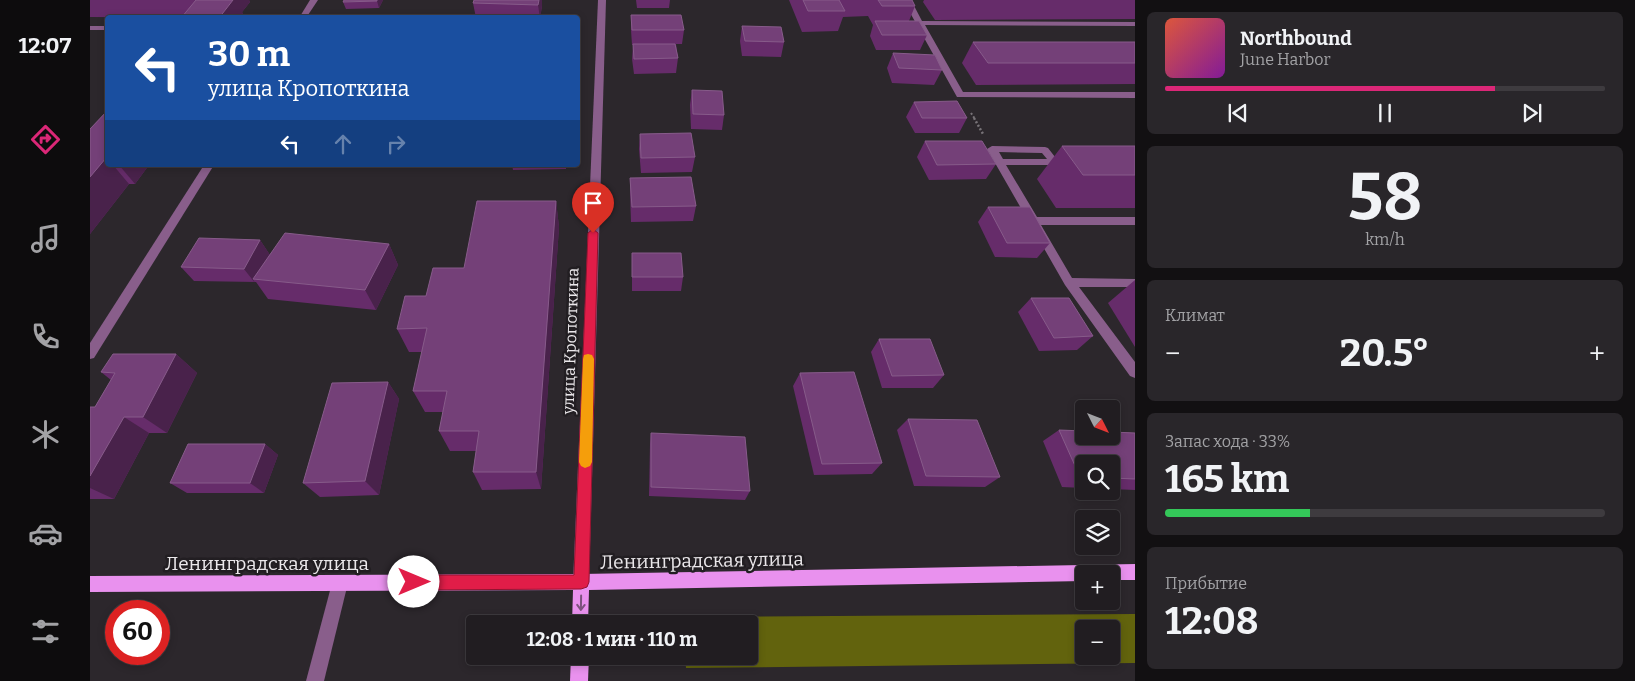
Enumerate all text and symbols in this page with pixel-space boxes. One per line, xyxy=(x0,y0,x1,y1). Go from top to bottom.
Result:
text: Northbound xyxy=(1240,27,1352,50)
text: 12:07 xyxy=(19,32,71,59)
text: 30 m xyxy=(208,33,290,75)
icon: left xyxy=(125,35,190,100)
text: June Harbor xyxy=(1240,50,1331,69)
text: улица Кропоткина xyxy=(208,75,410,102)
icon: previous xyxy=(1224,99,1252,127)
icon: pause xyxy=(1371,99,1399,127)
icon: next xyxy=(1518,99,1546,127)
icon: directions xyxy=(28,122,63,157)
icon: left xyxy=(276,130,304,158)
icon: ahead xyxy=(329,130,357,158)
icon: right xyxy=(382,130,410,158)
text: 58 xyxy=(1348,158,1422,236)
pin xyxy=(572,182,614,233)
icon: arrive xyxy=(579,189,607,217)
icon: music xyxy=(28,221,63,256)
text: km/h xyxy=(1365,230,1405,249)
street label: улица Кропоткина xyxy=(558,267,583,416)
text: Климат xyxy=(1165,306,1225,325)
icon: phone xyxy=(28,319,63,354)
text: 20.5° xyxy=(1340,330,1430,376)
text: − xyxy=(1165,337,1180,370)
text: + xyxy=(1589,337,1605,370)
north arrow xyxy=(1075,400,1120,445)
map controls xyxy=(1075,400,1120,665)
icon: climate xyxy=(28,417,63,452)
text: Запас хода · 33% xyxy=(1165,432,1290,451)
button: search xyxy=(1075,455,1120,500)
text: 165 km xyxy=(1165,456,1289,502)
button: layers xyxy=(1075,510,1120,555)
icon: car xyxy=(28,516,63,551)
street label: Ленинградская улица xyxy=(600,547,805,574)
street label: Ленинградская улица xyxy=(165,552,369,575)
position arrow xyxy=(387,555,439,607)
button: + xyxy=(1075,565,1120,610)
text: Прибытие xyxy=(1165,574,1247,593)
one-way arrow xyxy=(576,594,586,611)
text: 12:08 xyxy=(1165,598,1259,644)
speed limit sign: 60 xyxy=(105,600,170,665)
icon: filters xyxy=(28,614,63,649)
button: − xyxy=(1075,620,1120,665)
text: 12:08 · 1 мин · 110 m xyxy=(527,628,697,651)

